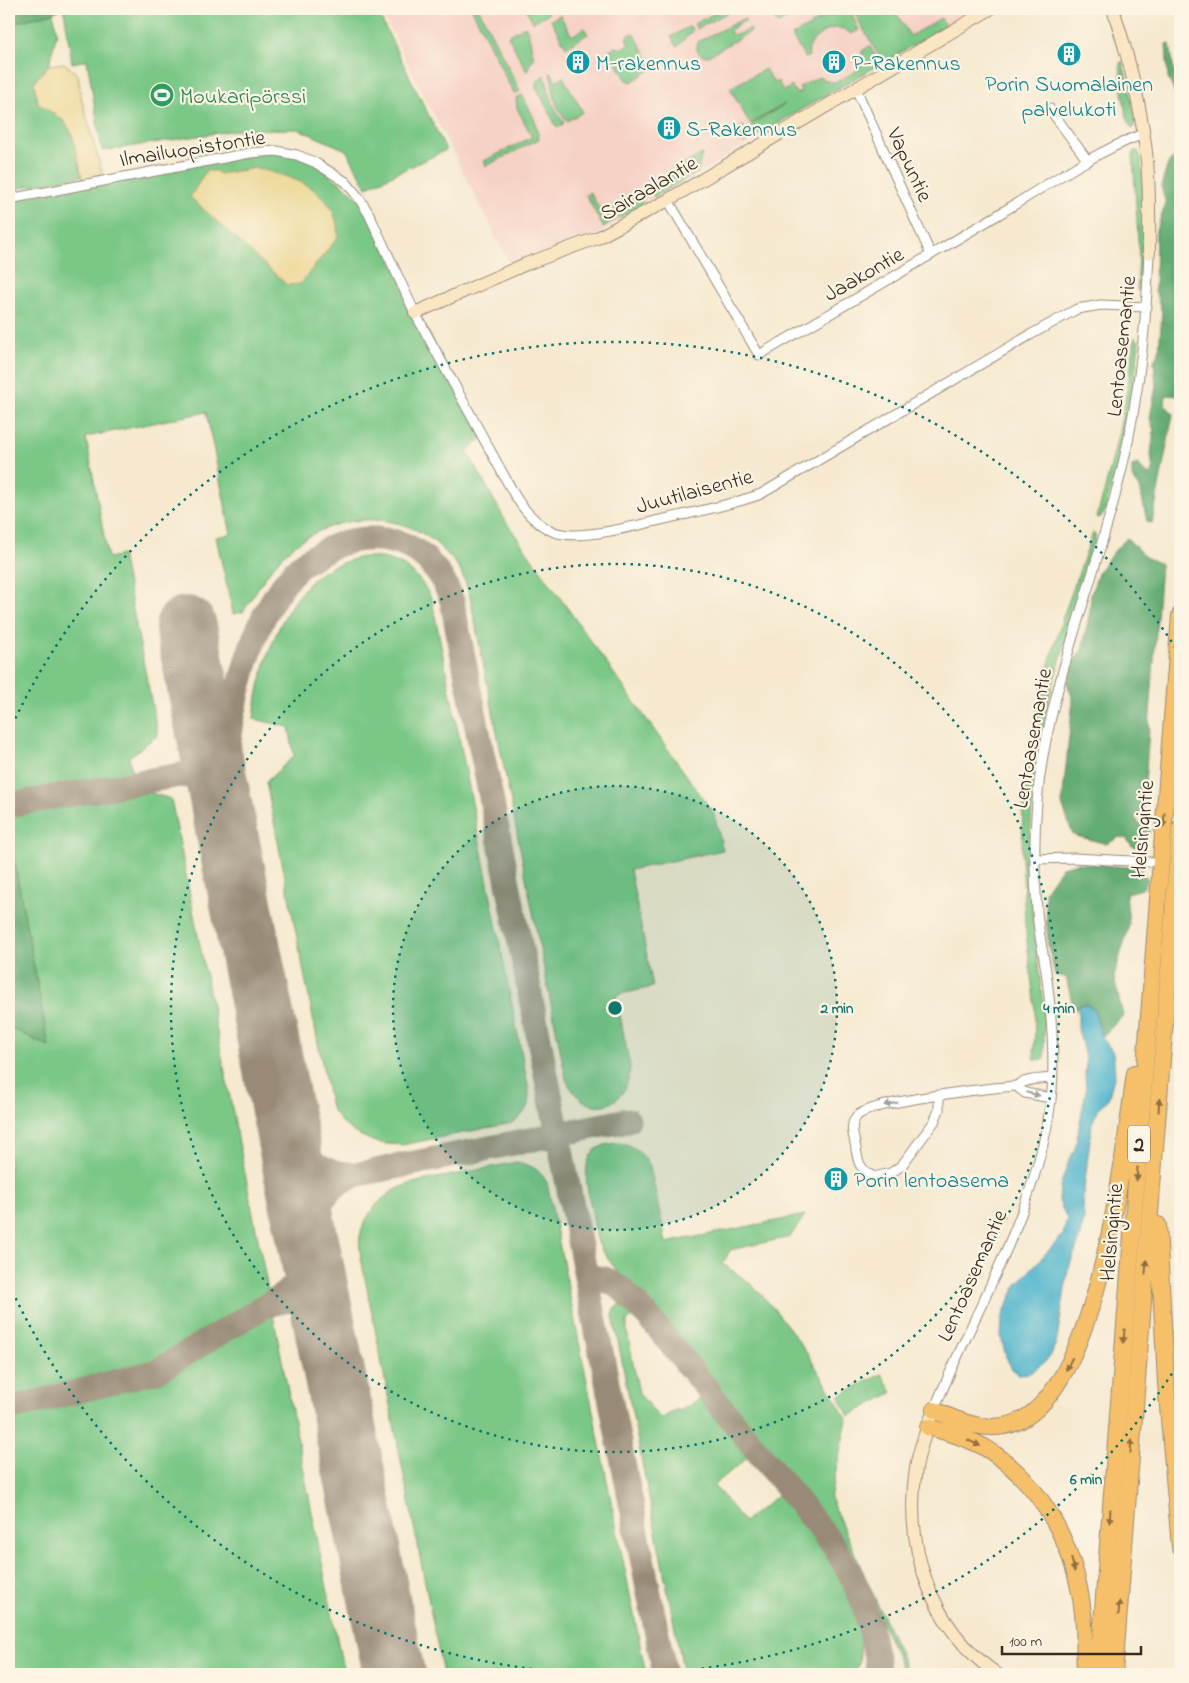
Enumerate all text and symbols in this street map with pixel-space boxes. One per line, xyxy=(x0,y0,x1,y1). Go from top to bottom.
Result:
building icon: Porin Suomalainen palvelukoti xyxy=(1056,41,1082,67)
building icon: M-rakennus xyxy=(565,49,591,75)
place label: M-rakennus xyxy=(596,49,701,81)
building icon: P-Rakennus xyxy=(821,49,847,75)
place label: P-Rakennus xyxy=(852,49,961,81)
place label: Porin Suomalainen palvelukoti xyxy=(985,70,1153,127)
sports icon: Moukaripörssi xyxy=(149,82,175,108)
place label: Moukaripörssi xyxy=(180,82,306,114)
building icon: S-Rakennus xyxy=(656,115,682,141)
place label: S-Rakennus xyxy=(686,115,797,147)
street label: Vapuntie xyxy=(877,122,939,208)
street label: Ilmailuopistontie xyxy=(117,123,268,177)
street label: Sairaalantie xyxy=(595,149,704,231)
street label: Jaakontie xyxy=(819,240,911,311)
street label: Lentoasemantie xyxy=(1100,274,1146,418)
street label: Juutilaisentie xyxy=(633,462,757,524)
street label: Lentoasemantie xyxy=(1006,666,1062,811)
street label: Helsingintie xyxy=(1124,779,1165,880)
one-way arrow xyxy=(1160,813,1168,829)
text: 2 min xyxy=(820,998,854,1020)
text: 4 min xyxy=(1042,998,1075,1020)
centre of rings xyxy=(606,999,624,1017)
one-way arrow xyxy=(1025,1090,1040,1098)
one-way arrow xyxy=(1155,1097,1163,1113)
one-way arrow xyxy=(883,1100,899,1108)
road number: 2 xyxy=(1128,1126,1150,1162)
building icon: Porin lentoasema xyxy=(823,1166,849,1192)
place label: Porin lentoasema xyxy=(854,1166,1009,1198)
one-way arrow xyxy=(1133,1166,1141,1182)
street label: Helsingintie xyxy=(1093,1182,1134,1283)
street label: Lentoasemantie xyxy=(930,1205,1017,1347)
one-way arrow xyxy=(1142,1258,1150,1274)
one-way arrow xyxy=(1120,1328,1128,1344)
one-way arrow xyxy=(1065,1356,1073,1371)
one-way arrow xyxy=(1128,1438,1136,1454)
one-way arrow xyxy=(966,1439,981,1447)
text: 6 min xyxy=(1069,1469,1103,1491)
one-way arrow xyxy=(1106,1508,1114,1524)
one-way arrow xyxy=(1069,1558,1077,1573)
one-way arrow xyxy=(1115,1600,1123,1616)
scale bar xyxy=(1002,1623,1140,1655)
text: 100 m xyxy=(1009,1631,1042,1653)

